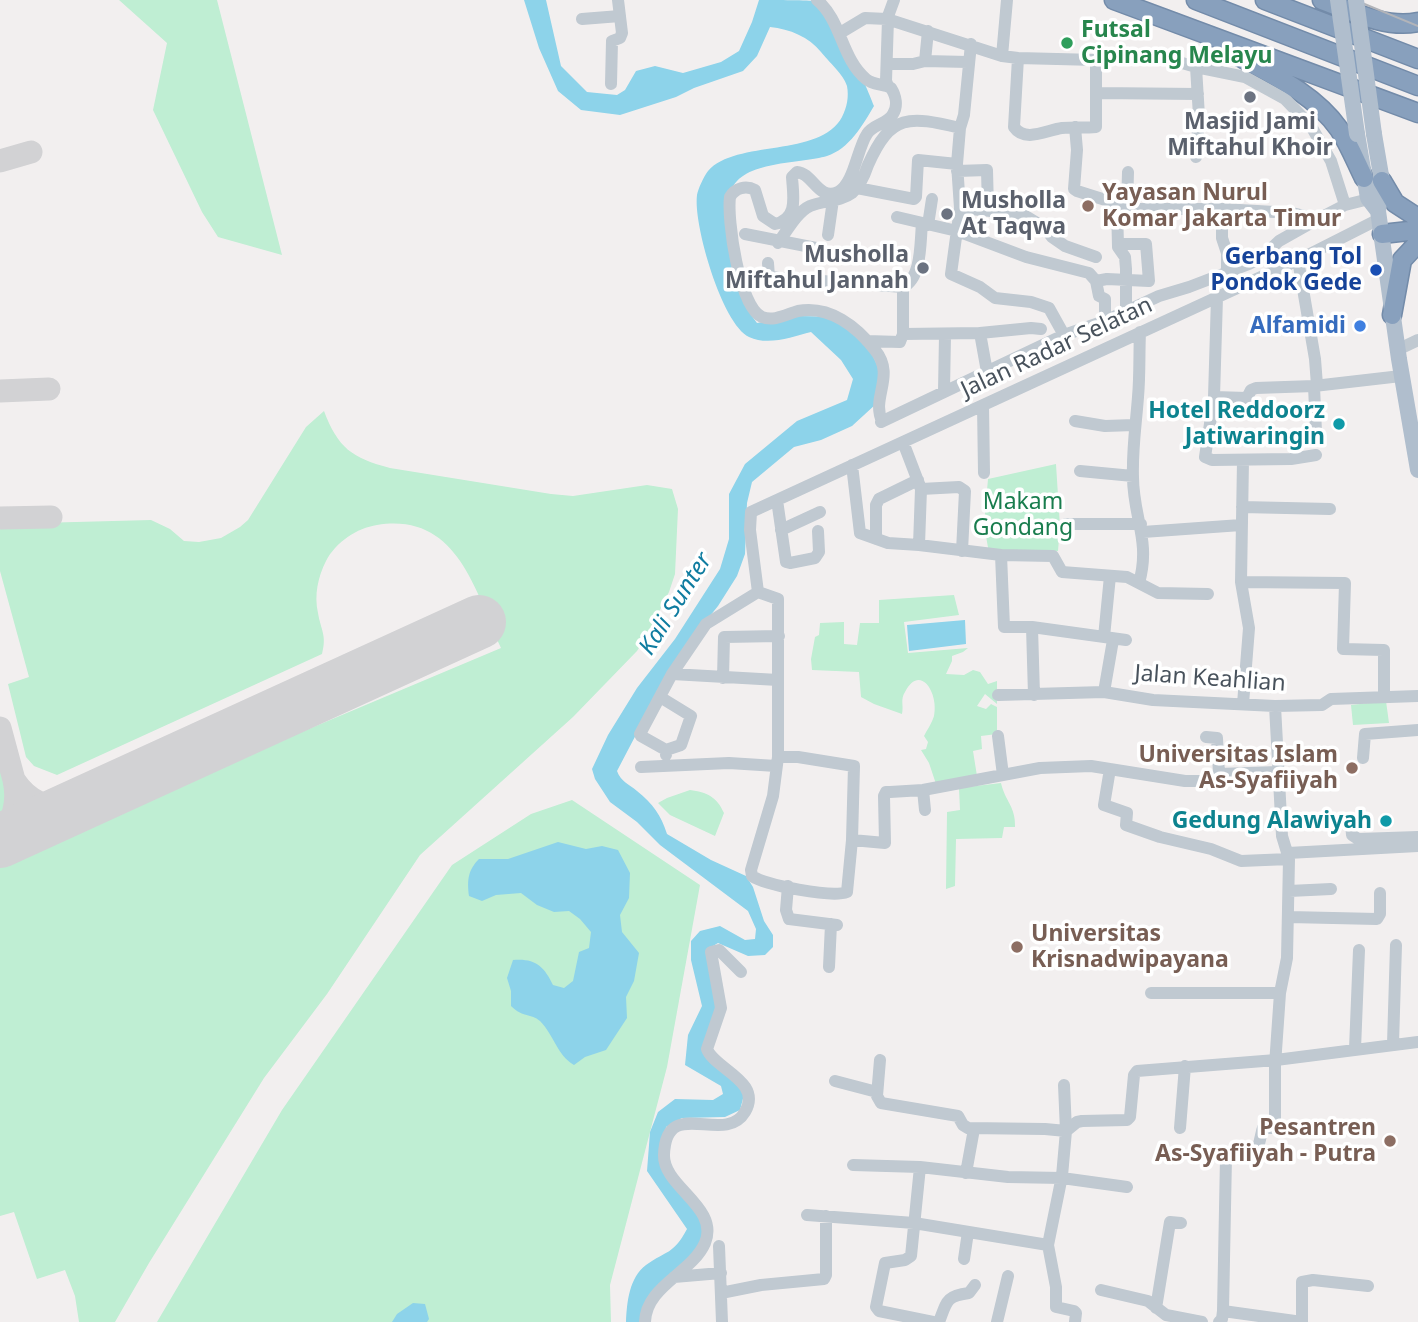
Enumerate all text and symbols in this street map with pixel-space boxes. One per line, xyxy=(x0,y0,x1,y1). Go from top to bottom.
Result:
place label: Futsal Cipinang Melayu xyxy=(1081,16,1272,70)
marker: Futsal Cipinang Melayu xyxy=(1059,35,1075,51)
marker: Masjid Jami Miftahul Khoir xyxy=(1242,89,1258,105)
place label: Masjid Jami Miftahul Khoir xyxy=(1167,108,1333,162)
place label: Yayasan Nurul Komar Jakarta Timur xyxy=(1102,179,1341,233)
place label: Musholla At Taqwa xyxy=(961,187,1066,241)
marker: Yayasan Nurul Komar Jakarta Timur xyxy=(1080,198,1096,214)
marker: Musholla At Taqwa xyxy=(939,206,955,222)
place label: Musholla Miftahul Jannah xyxy=(725,241,909,295)
place label: Gerbang Tol Pondok Gede xyxy=(1211,243,1362,297)
marker: Musholla Miftahul Jannah xyxy=(915,260,931,276)
marker: Gerbang Tol Pondok Gede xyxy=(1368,262,1384,278)
street label: Jalan Radar Selatan xyxy=(957,292,1157,404)
place label: Alfamidi xyxy=(1250,312,1346,340)
marker: Alfamidi xyxy=(1352,318,1368,334)
place label: Hotel Reddoorz Jatiwaringin xyxy=(1148,397,1325,451)
marker: Hotel Reddoorz Jatiwaringin xyxy=(1331,416,1347,432)
park label: Makam Gondang xyxy=(973,488,1073,542)
water label: Kali Sunter xyxy=(633,548,719,660)
street label: Jalan Keahlian xyxy=(1133,660,1287,698)
place label: Universitas Islam As-Syafiiyah xyxy=(1138,741,1338,795)
marker: Universitas Islam As-Syafiiyah xyxy=(1344,760,1360,776)
place label: Gedung Alawiyah xyxy=(1172,807,1372,835)
marker: Gedung Alawiyah xyxy=(1378,813,1394,829)
place label: Universitas Krisnadwipayana xyxy=(1031,920,1229,974)
marker: Universitas Krisnadwipayana xyxy=(1009,939,1025,955)
place label: Pesantren As-Syafiiyah - Putra xyxy=(1155,1114,1376,1168)
marker: Pesantren As-Syafiiyah - Putra xyxy=(1382,1133,1398,1149)

